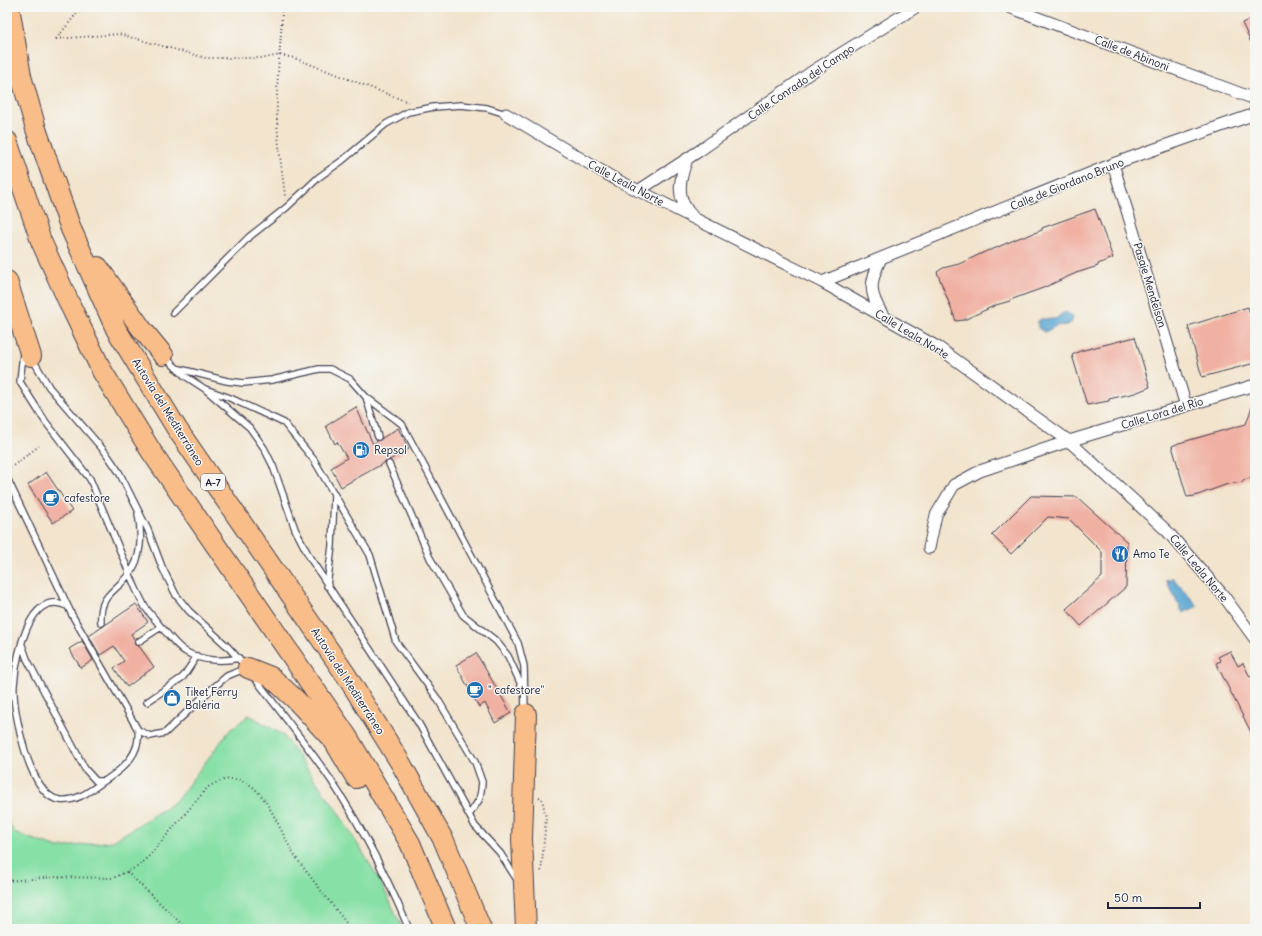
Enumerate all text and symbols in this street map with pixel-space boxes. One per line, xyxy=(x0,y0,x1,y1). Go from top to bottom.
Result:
street label: Calle de Abinoni xyxy=(1093,32,1171,74)
street label: Calle Conrado del Campo xyxy=(745,41,857,123)
street label: Calle de Giordano Bruno xyxy=(1008,155,1126,213)
street label: Calle Leala Norte xyxy=(586,157,666,209)
street label: Pasaje Mendelson xyxy=(1130,241,1170,329)
street label: Calle Leala Norte xyxy=(872,306,952,362)
street label: Autovía del Mediterráneo xyxy=(129,356,207,468)
street label: Calle Lora del Río xyxy=(1119,394,1205,432)
fuel station icon: Repsol xyxy=(351,440,371,460)
place label: Repsol xyxy=(374,443,407,457)
road number: A-7 xyxy=(201,474,225,490)
cafe icon: cafestore xyxy=(41,488,61,508)
place label: cafestore xyxy=(64,491,110,505)
street label: Calle Leala Norte xyxy=(1167,531,1231,605)
restaurant icon: Amo Te xyxy=(1110,544,1130,564)
place label: Amo Te xyxy=(1133,547,1169,561)
street label: Autovía del Mediterráneo xyxy=(308,625,388,737)
cafe icon: " cafestore" xyxy=(465,680,485,700)
place label: " cafestore" xyxy=(488,683,544,697)
place label: Tiket Ferry Baléria xyxy=(185,685,238,712)
shop icon: Tiket Ferry Baléria xyxy=(162,688,182,708)
scale bar xyxy=(1108,884,1200,910)
text: 50 m xyxy=(1114,890,1143,905)

